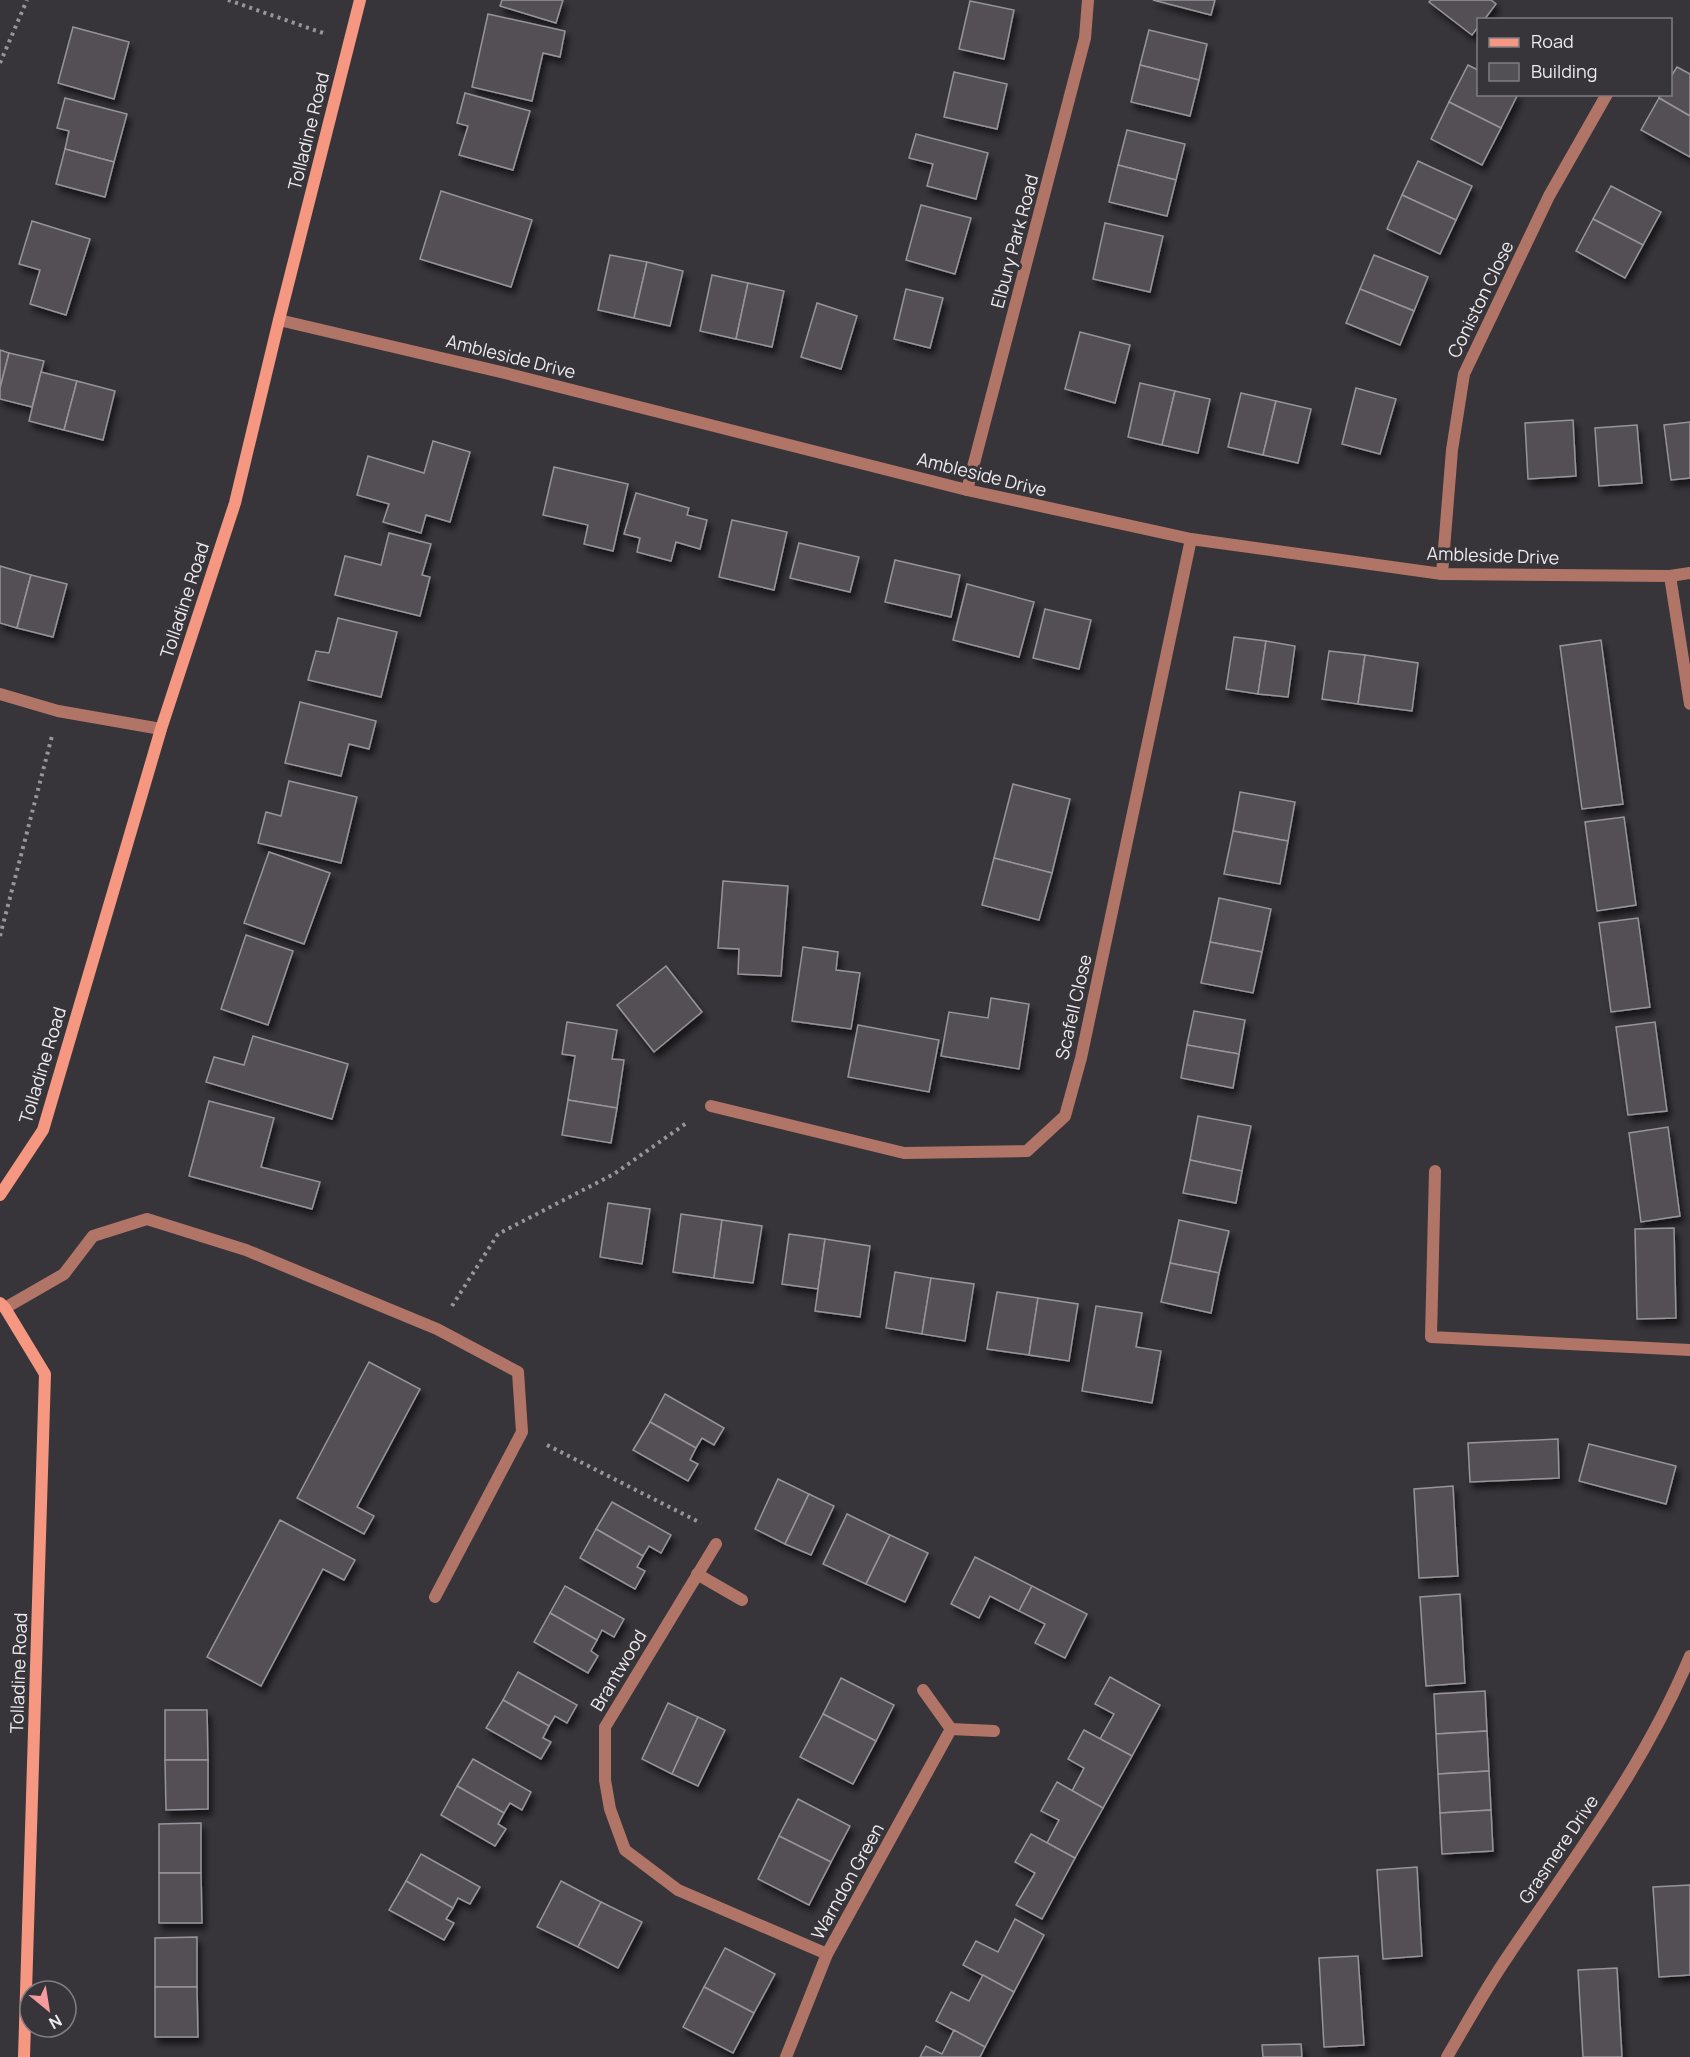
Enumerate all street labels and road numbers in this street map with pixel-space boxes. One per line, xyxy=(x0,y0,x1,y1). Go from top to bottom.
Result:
street label: Tolladine Road xyxy=(282,70,334,192)
street label: Elbury Park Road xyxy=(985,172,1043,310)
street label: Coniston Close xyxy=(1441,237,1519,361)
street label: Ambleside Drive xyxy=(444,328,578,384)
street label: Ambleside Drive xyxy=(915,446,1049,502)
street label: Tolladine Road xyxy=(154,539,214,661)
street label: Ambleside Drive xyxy=(1426,541,1560,569)
street label: Scafell Close xyxy=(1049,952,1097,1062)
street label: Tolladine Road xyxy=(13,1004,71,1126)
street label: Tolladine Road xyxy=(4,1612,32,1734)
street label: Brantwood xyxy=(584,1625,652,1715)
street label: Grasmere Drive xyxy=(1513,1790,1603,1908)
street label: Warndon Green xyxy=(805,1819,889,1943)

